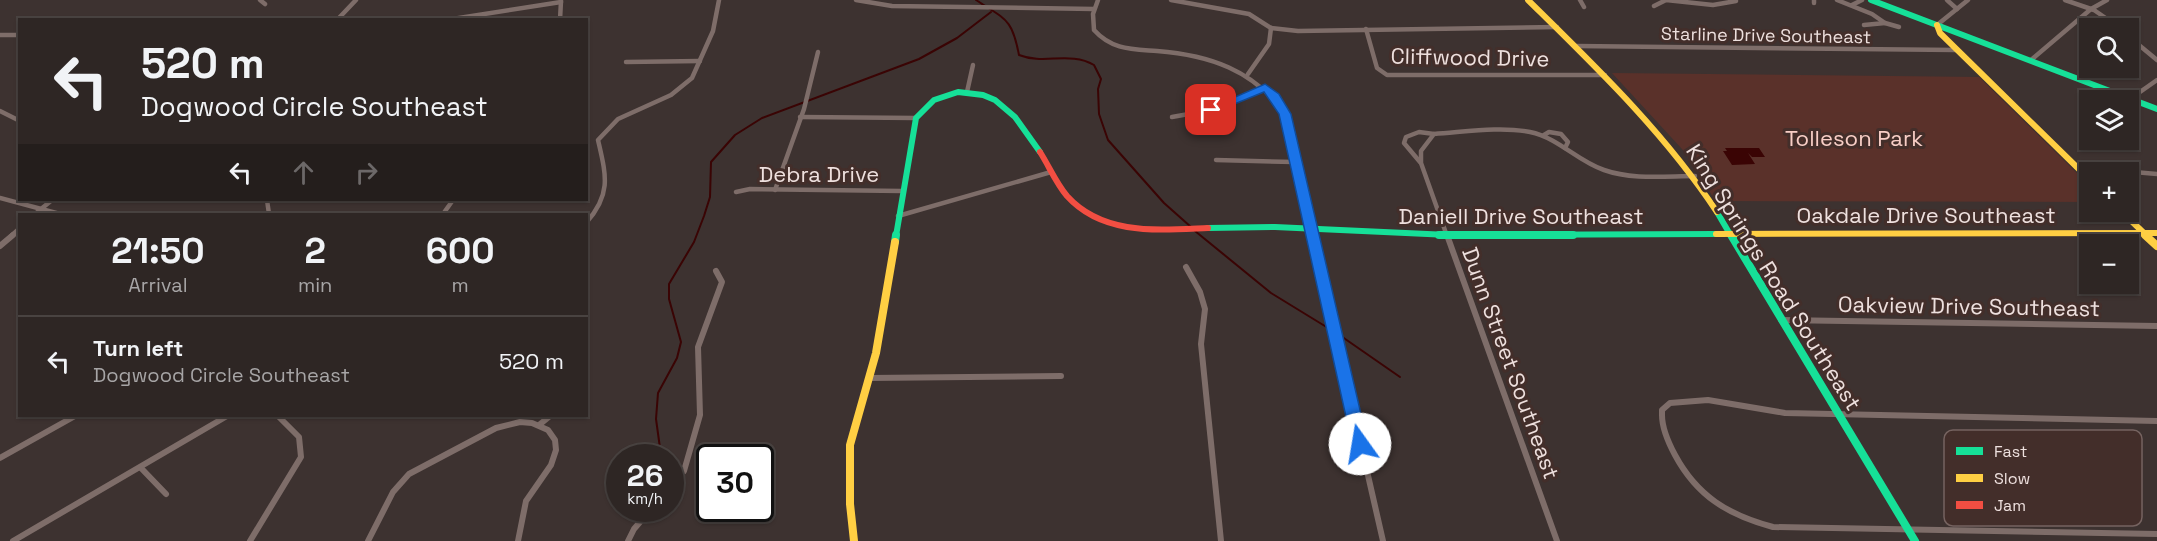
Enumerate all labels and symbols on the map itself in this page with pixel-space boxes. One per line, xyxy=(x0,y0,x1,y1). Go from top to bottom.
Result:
street label: Starline Drive Southeast xyxy=(1661,22,1871,48)
street label: Cliffwood Drive xyxy=(1390,42,1550,72)
pin xyxy=(1185,84,1236,135)
park label: Tolleson Park xyxy=(1785,124,1923,152)
street label: King Springs Road Southeast xyxy=(1680,139,1868,415)
street label: Debra Drive xyxy=(759,160,879,188)
street label: Oakdale Drive Southeast xyxy=(1796,201,2056,229)
street label: Daniell Drive Southeast xyxy=(1398,202,1644,230)
street label: Dunn Street Southeast xyxy=(1456,243,1566,483)
street label: Oakview Drive Southeast xyxy=(1838,290,2100,322)
position arrow xyxy=(1328,412,1392,476)
legend xyxy=(1944,430,2142,526)
text: Fast xyxy=(1994,441,2027,462)
speed limit sign: 30 xyxy=(696,444,774,522)
text: Slow xyxy=(1994,468,2030,489)
text: Jam xyxy=(1994,495,2026,516)

